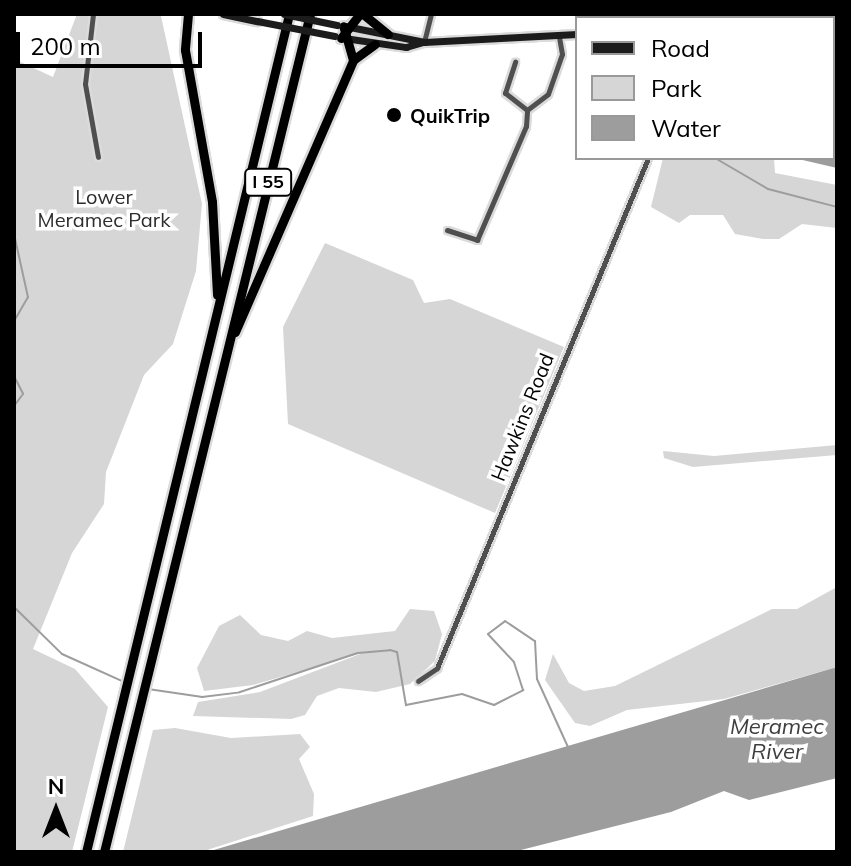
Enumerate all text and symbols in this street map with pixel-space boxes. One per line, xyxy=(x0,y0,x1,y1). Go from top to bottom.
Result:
scale bar xyxy=(20,16,206,66)
legend xyxy=(575,16,835,160)
text: 200 m xyxy=(30,31,101,61)
text: Road xyxy=(651,33,710,63)
text: Park xyxy=(651,73,702,103)
place label: QuikTrip xyxy=(410,103,490,127)
marker: QuikTrip xyxy=(385,106,403,124)
text: Water xyxy=(651,113,721,143)
road number: I 55 xyxy=(244,168,292,196)
park label: Lower Meramec Park xyxy=(38,184,170,231)
street label: Hawkins Road xyxy=(485,350,559,484)
water label: Meramec River xyxy=(730,713,824,764)
north arrow xyxy=(16,770,96,850)
text: N xyxy=(48,772,64,800)

